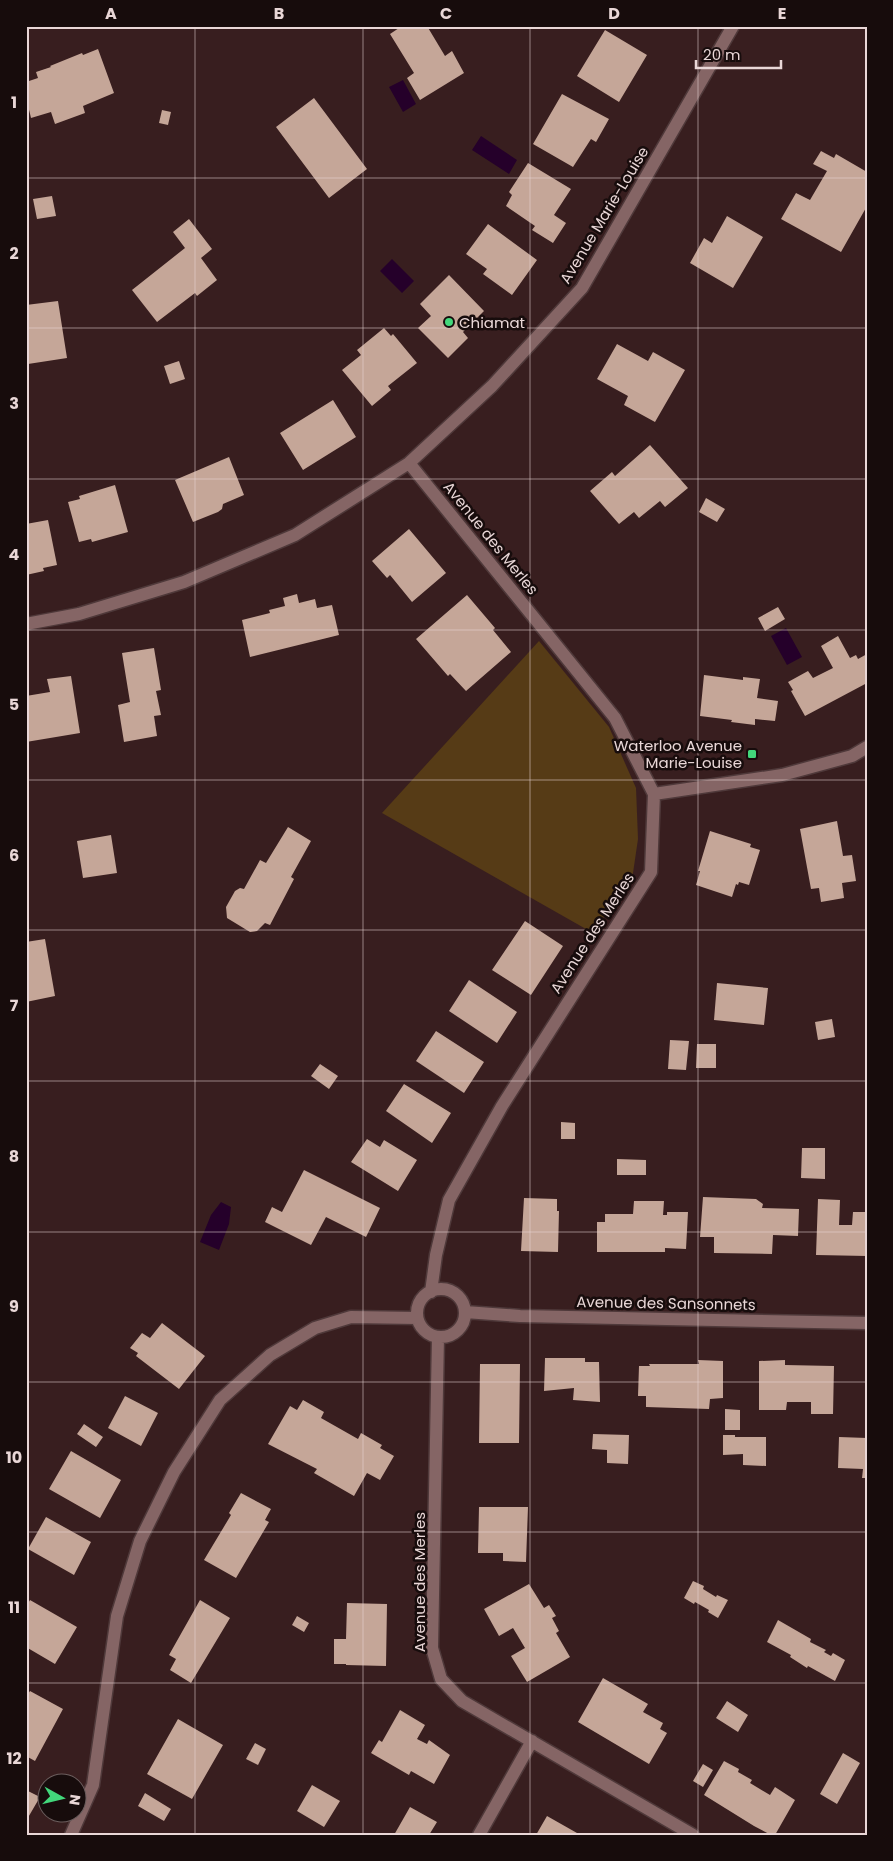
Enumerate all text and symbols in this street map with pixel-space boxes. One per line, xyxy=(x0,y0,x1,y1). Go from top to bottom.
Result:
text: A xyxy=(105,2,117,25)
text: B xyxy=(274,2,284,25)
text: C xyxy=(440,2,452,25)
text: D xyxy=(608,2,620,25)
text: E xyxy=(778,2,786,25)
scale bar xyxy=(696,38,780,70)
text: 20 m xyxy=(703,44,741,65)
text: 1 xyxy=(11,91,17,114)
street label: Avenue Marie-Louise xyxy=(555,142,653,288)
text: 2 xyxy=(9,242,19,265)
place label: Chiamat xyxy=(459,312,525,333)
marker: Chiamat xyxy=(443,316,455,328)
text: 3 xyxy=(9,392,19,415)
street label: Avenue des Merles xyxy=(439,477,543,599)
text: 4 xyxy=(9,543,20,566)
text: 5 xyxy=(9,693,19,716)
place label: Waterloo Avenue Marie-Louise xyxy=(614,735,742,773)
marker: Waterloo Avenue Marie-Louise xyxy=(746,748,758,760)
text: 6 xyxy=(9,844,19,867)
street label: Avenue des Merles xyxy=(545,868,639,998)
text: 7 xyxy=(10,994,19,1017)
text: 8 xyxy=(9,1145,19,1168)
street label: Avenue des Sansonnets xyxy=(576,1291,756,1315)
text: 9 xyxy=(9,1295,19,1318)
text: 10 xyxy=(6,1446,22,1469)
street label: Avenue des Merles xyxy=(409,1512,430,1652)
text: 11 xyxy=(8,1596,20,1619)
text: 12 xyxy=(6,1747,22,1770)
north arrow xyxy=(38,1774,88,1824)
text: N xyxy=(64,1793,86,1806)

